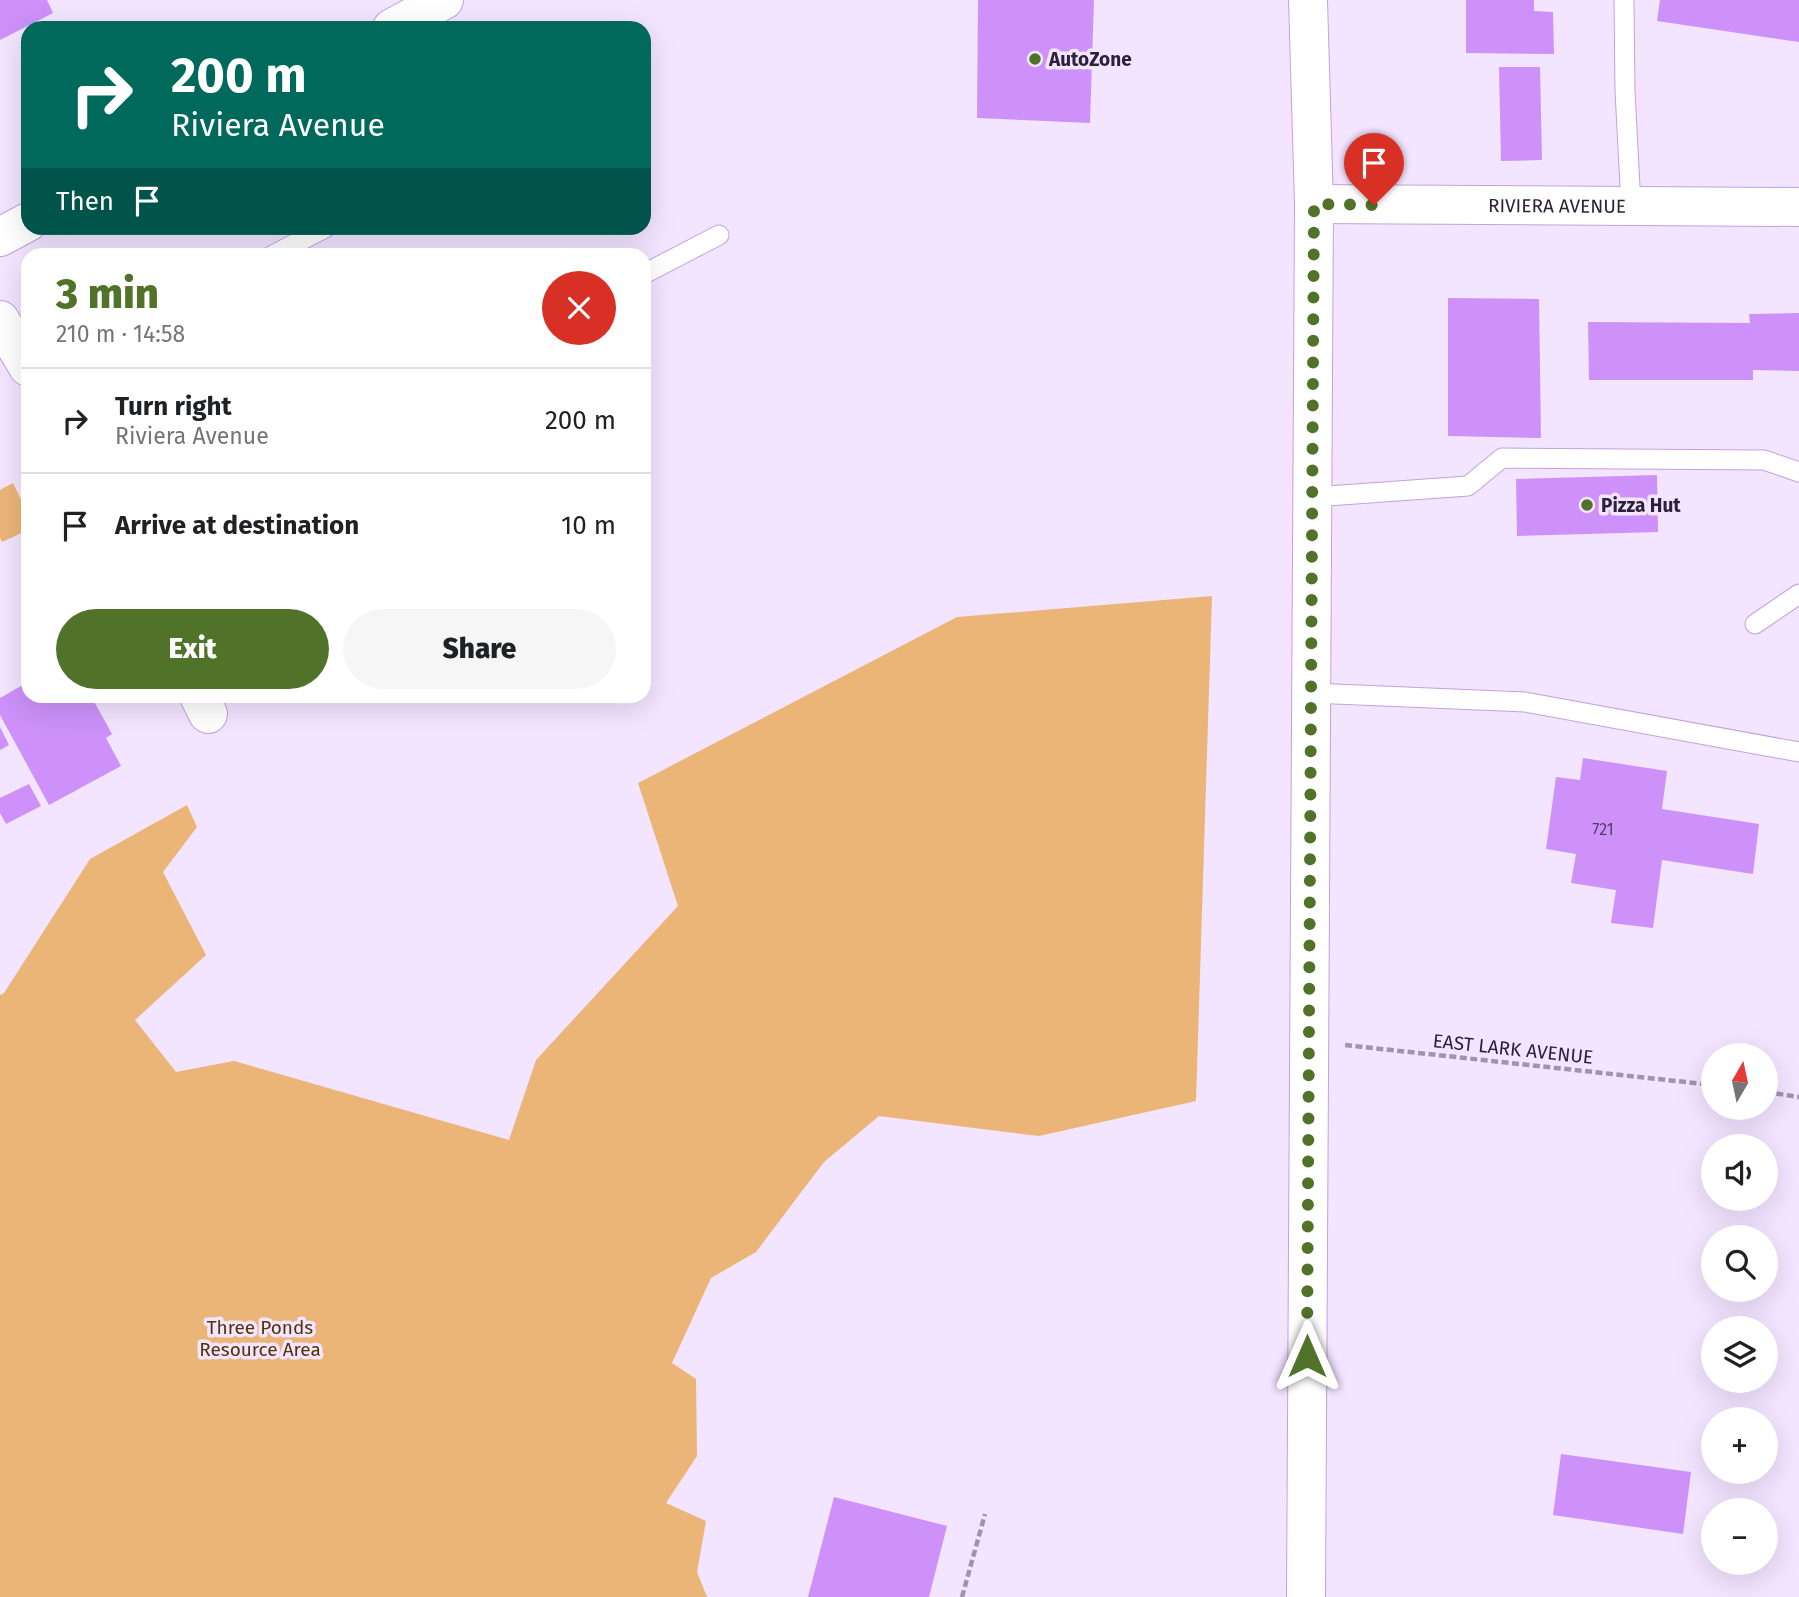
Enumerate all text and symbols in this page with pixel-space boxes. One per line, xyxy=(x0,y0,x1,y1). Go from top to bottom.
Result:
text: 200 m xyxy=(171,46,307,105)
place label: AutoZone xyxy=(1048,48,1132,71)
icon: right xyxy=(56,49,147,140)
marker: AutoZone xyxy=(1027,51,1043,67)
text: Riviera Avenue xyxy=(171,106,385,144)
pin xyxy=(1344,133,1404,205)
icon: arrive xyxy=(1355,144,1393,182)
icon: arrive xyxy=(128,182,166,220)
text: Then xyxy=(56,186,114,217)
street label: RIVIERA AVENUE xyxy=(1488,194,1626,217)
text: 3 min xyxy=(56,269,159,319)
button: close xyxy=(542,271,616,345)
text: 210 m · 14:58 xyxy=(56,320,185,348)
text: Turn right xyxy=(115,391,232,422)
icon: right xyxy=(56,402,94,440)
text: 200 m xyxy=(545,405,616,436)
text: Riviera Avenue xyxy=(115,422,269,450)
place label: Pizza Hut xyxy=(1601,494,1681,517)
marker: Pizza Hut xyxy=(1579,497,1595,513)
icon: arrive xyxy=(56,507,94,545)
text: Arrive at destination xyxy=(115,510,359,541)
text: 10 m xyxy=(561,510,616,541)
button: Exit xyxy=(56,609,329,689)
button: Share xyxy=(343,609,616,689)
house number: 721 xyxy=(1592,820,1614,839)
street label: EAST LARK AVENUE xyxy=(1432,1029,1594,1069)
north arrow xyxy=(1701,1043,1778,1120)
map controls xyxy=(1701,1043,1778,1575)
button: sound xyxy=(1701,1134,1778,1211)
button: search xyxy=(1701,1225,1778,1302)
park label: Three Ponds Resource Area xyxy=(199,1316,321,1361)
button: layers xyxy=(1701,1316,1778,1393)
position arrow xyxy=(1270,1319,1344,1393)
button: + xyxy=(1701,1407,1778,1484)
button: − xyxy=(1701,1498,1778,1575)

